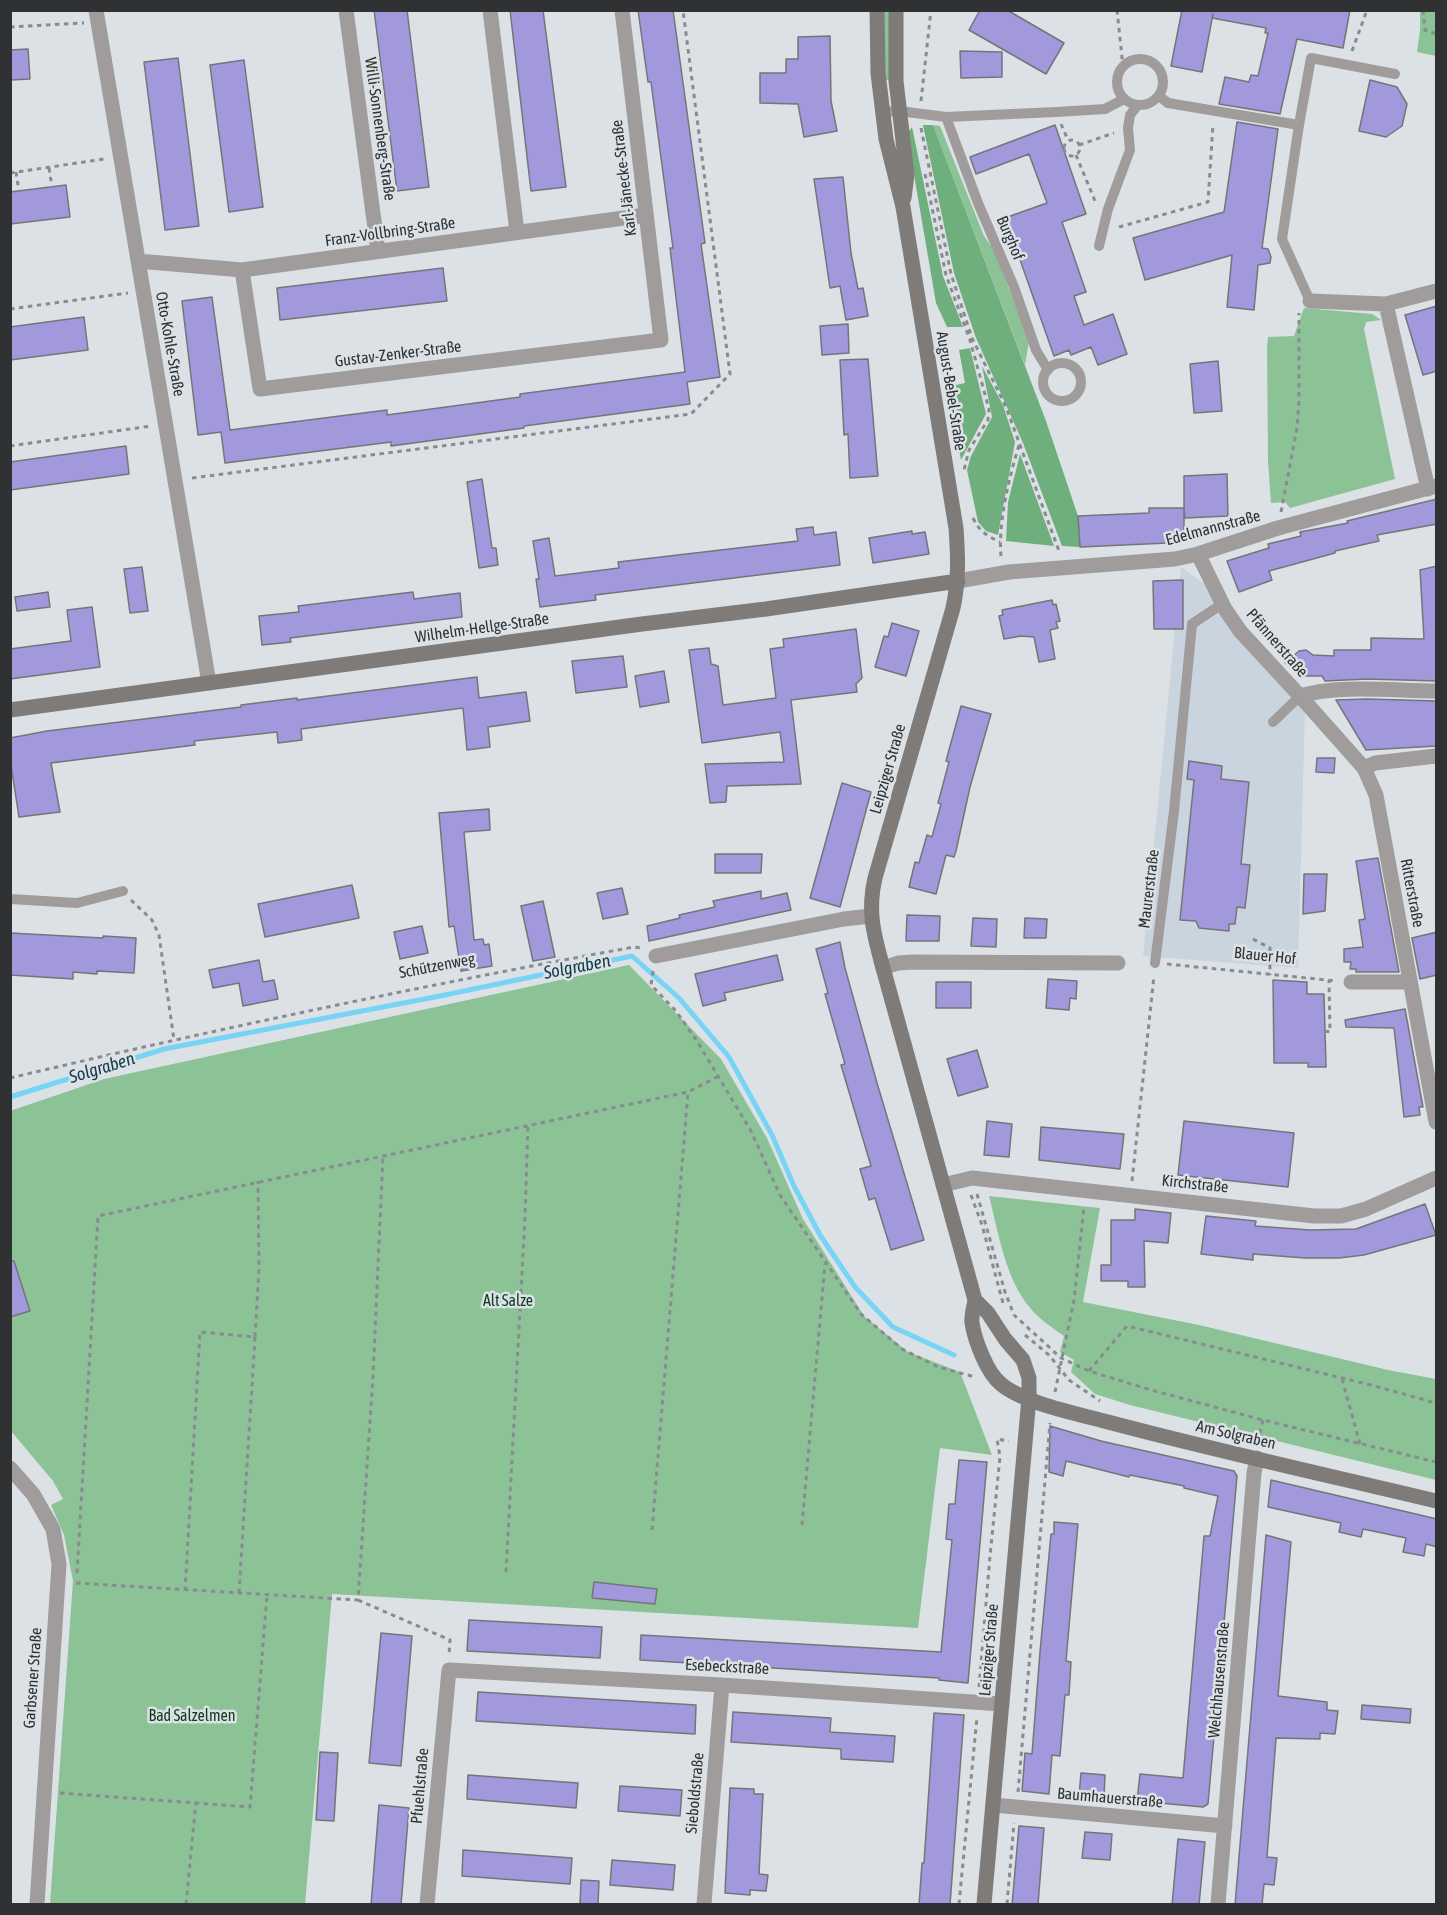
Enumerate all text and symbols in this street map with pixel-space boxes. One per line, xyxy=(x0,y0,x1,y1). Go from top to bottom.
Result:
street label: Willi-Sonnenberg-Straße xyxy=(360,56,400,202)
street label: Karl-Jänecke-Straße xyxy=(607,119,641,237)
street label: Franz-Vollbring-Straße xyxy=(324,213,456,251)
street label: Burghof xyxy=(992,213,1028,263)
street label: Otto-Kohle-Straße xyxy=(151,290,189,398)
street label: August-Bebel-Straße xyxy=(932,330,970,452)
street label: Gustav-Zenker-Straße xyxy=(334,337,462,371)
street label: Edelmannstraße xyxy=(1164,506,1262,550)
street label: Pfännerstraße xyxy=(1242,605,1312,681)
street label: Wilhelm-Hellge-Straße xyxy=(414,609,550,647)
street label: Leipziger Straße xyxy=(866,722,910,816)
street label: Maurerstraße xyxy=(1135,848,1163,930)
street label: Ritterstraße xyxy=(1396,857,1428,929)
street label: Blauer Hof xyxy=(1233,943,1297,969)
street label: Schützenweg xyxy=(397,949,477,983)
water label: Solgraben xyxy=(542,950,612,984)
water label: Solgraben xyxy=(67,1048,137,1088)
street label: Kirchstraße xyxy=(1161,1171,1229,1197)
park label: Alt Salze xyxy=(483,1291,533,1311)
street label: Am Solgraben xyxy=(1194,1417,1278,1453)
street label: Leipziger Straße xyxy=(975,1603,1003,1697)
street label: Welchhausenstraße xyxy=(1204,1621,1234,1739)
street label: Garbsener Straße xyxy=(20,1627,46,1729)
street label: Esebeckstraße xyxy=(684,1655,770,1679)
park label: Bad Salzelmen xyxy=(149,1706,235,1726)
street label: Pfuehlstraße xyxy=(407,1747,433,1825)
street label: Sieboldstraße xyxy=(682,1752,708,1834)
street label: Baumhauerstraße xyxy=(1056,1784,1164,1812)

